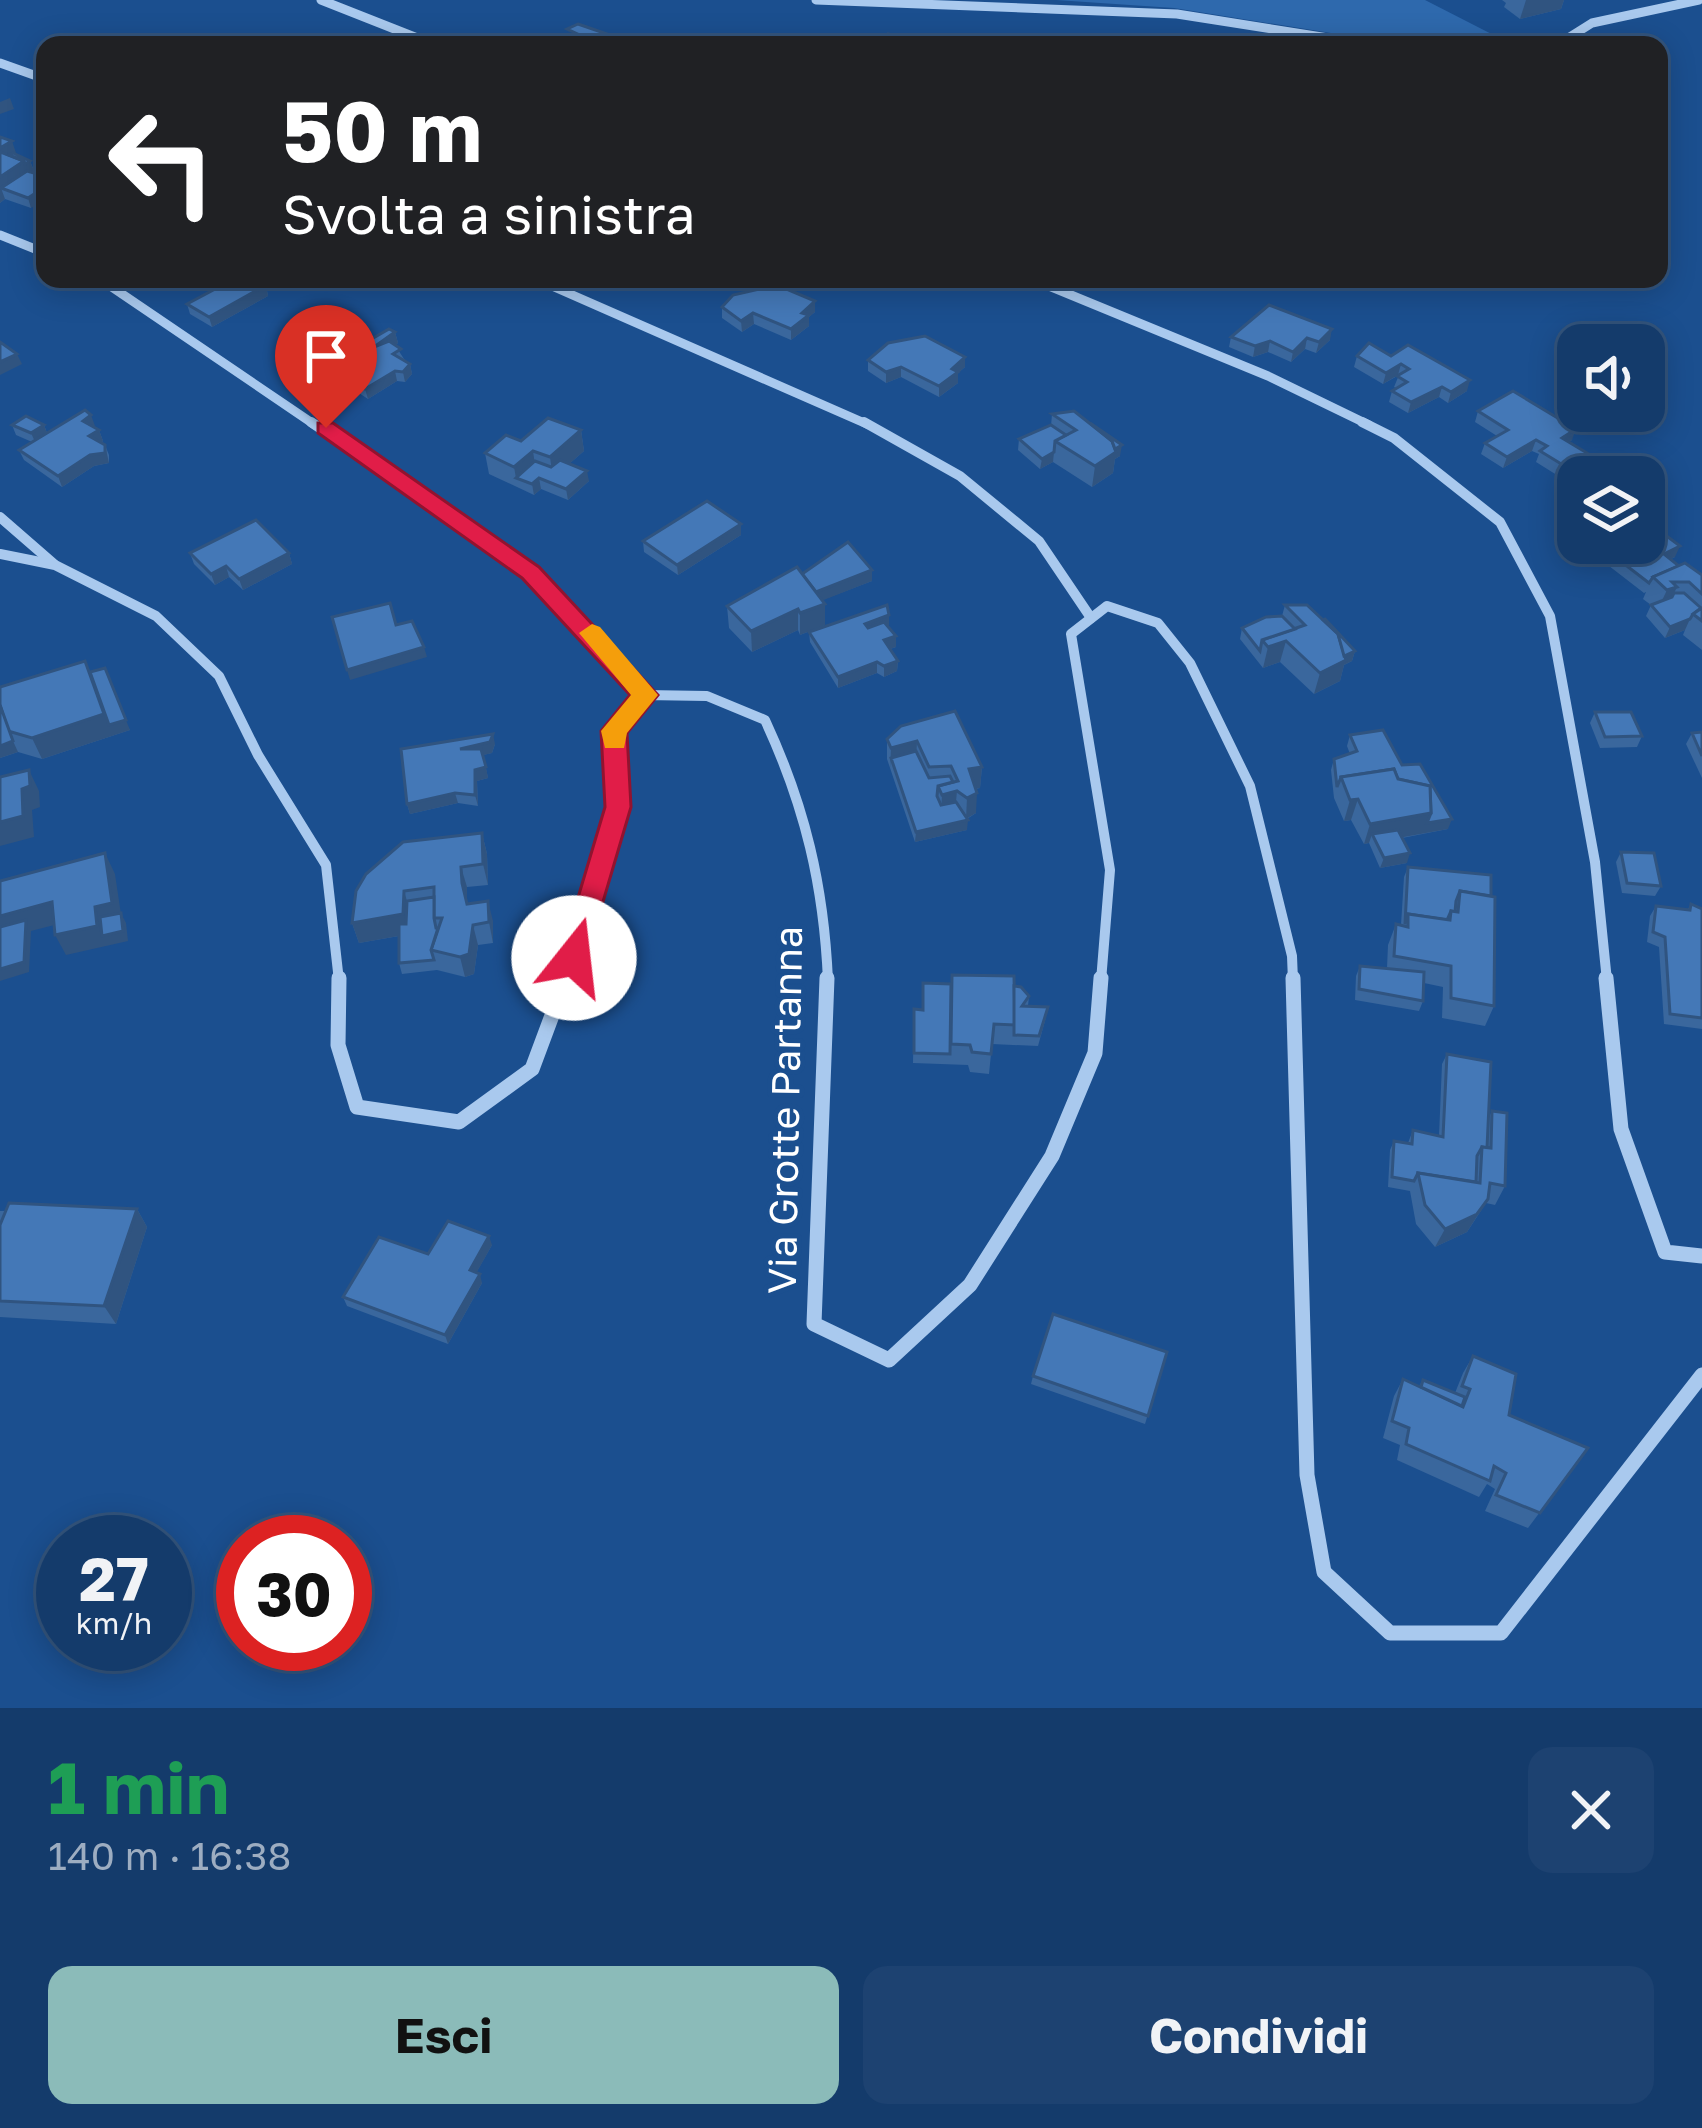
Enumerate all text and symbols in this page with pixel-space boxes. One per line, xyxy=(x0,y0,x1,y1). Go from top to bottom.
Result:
text: 50 m xyxy=(282,80,482,180)
icon: left xyxy=(84,84,240,240)
text: Svolta a sinistra xyxy=(282,181,695,246)
pin xyxy=(275,305,377,428)
icon: arrive xyxy=(293,323,359,389)
map controls xyxy=(1557,324,1665,564)
button: sound xyxy=(1557,324,1665,432)
button: layers xyxy=(1557,456,1665,564)
position arrow xyxy=(511,895,637,1021)
street label: Via Grotte Partanna xyxy=(758,926,811,1294)
speed limit sign: 30 xyxy=(216,1515,372,1671)
text: 27 xyxy=(79,1542,149,1614)
text: km/h xyxy=(76,1605,152,1641)
text: 1 min xyxy=(48,1743,229,1830)
button: close xyxy=(1528,1747,1654,1873)
text: 140 m · 16:38 xyxy=(48,1832,291,1879)
button: Esci xyxy=(48,1966,839,2104)
button: Condividi xyxy=(863,1966,1654,2104)

